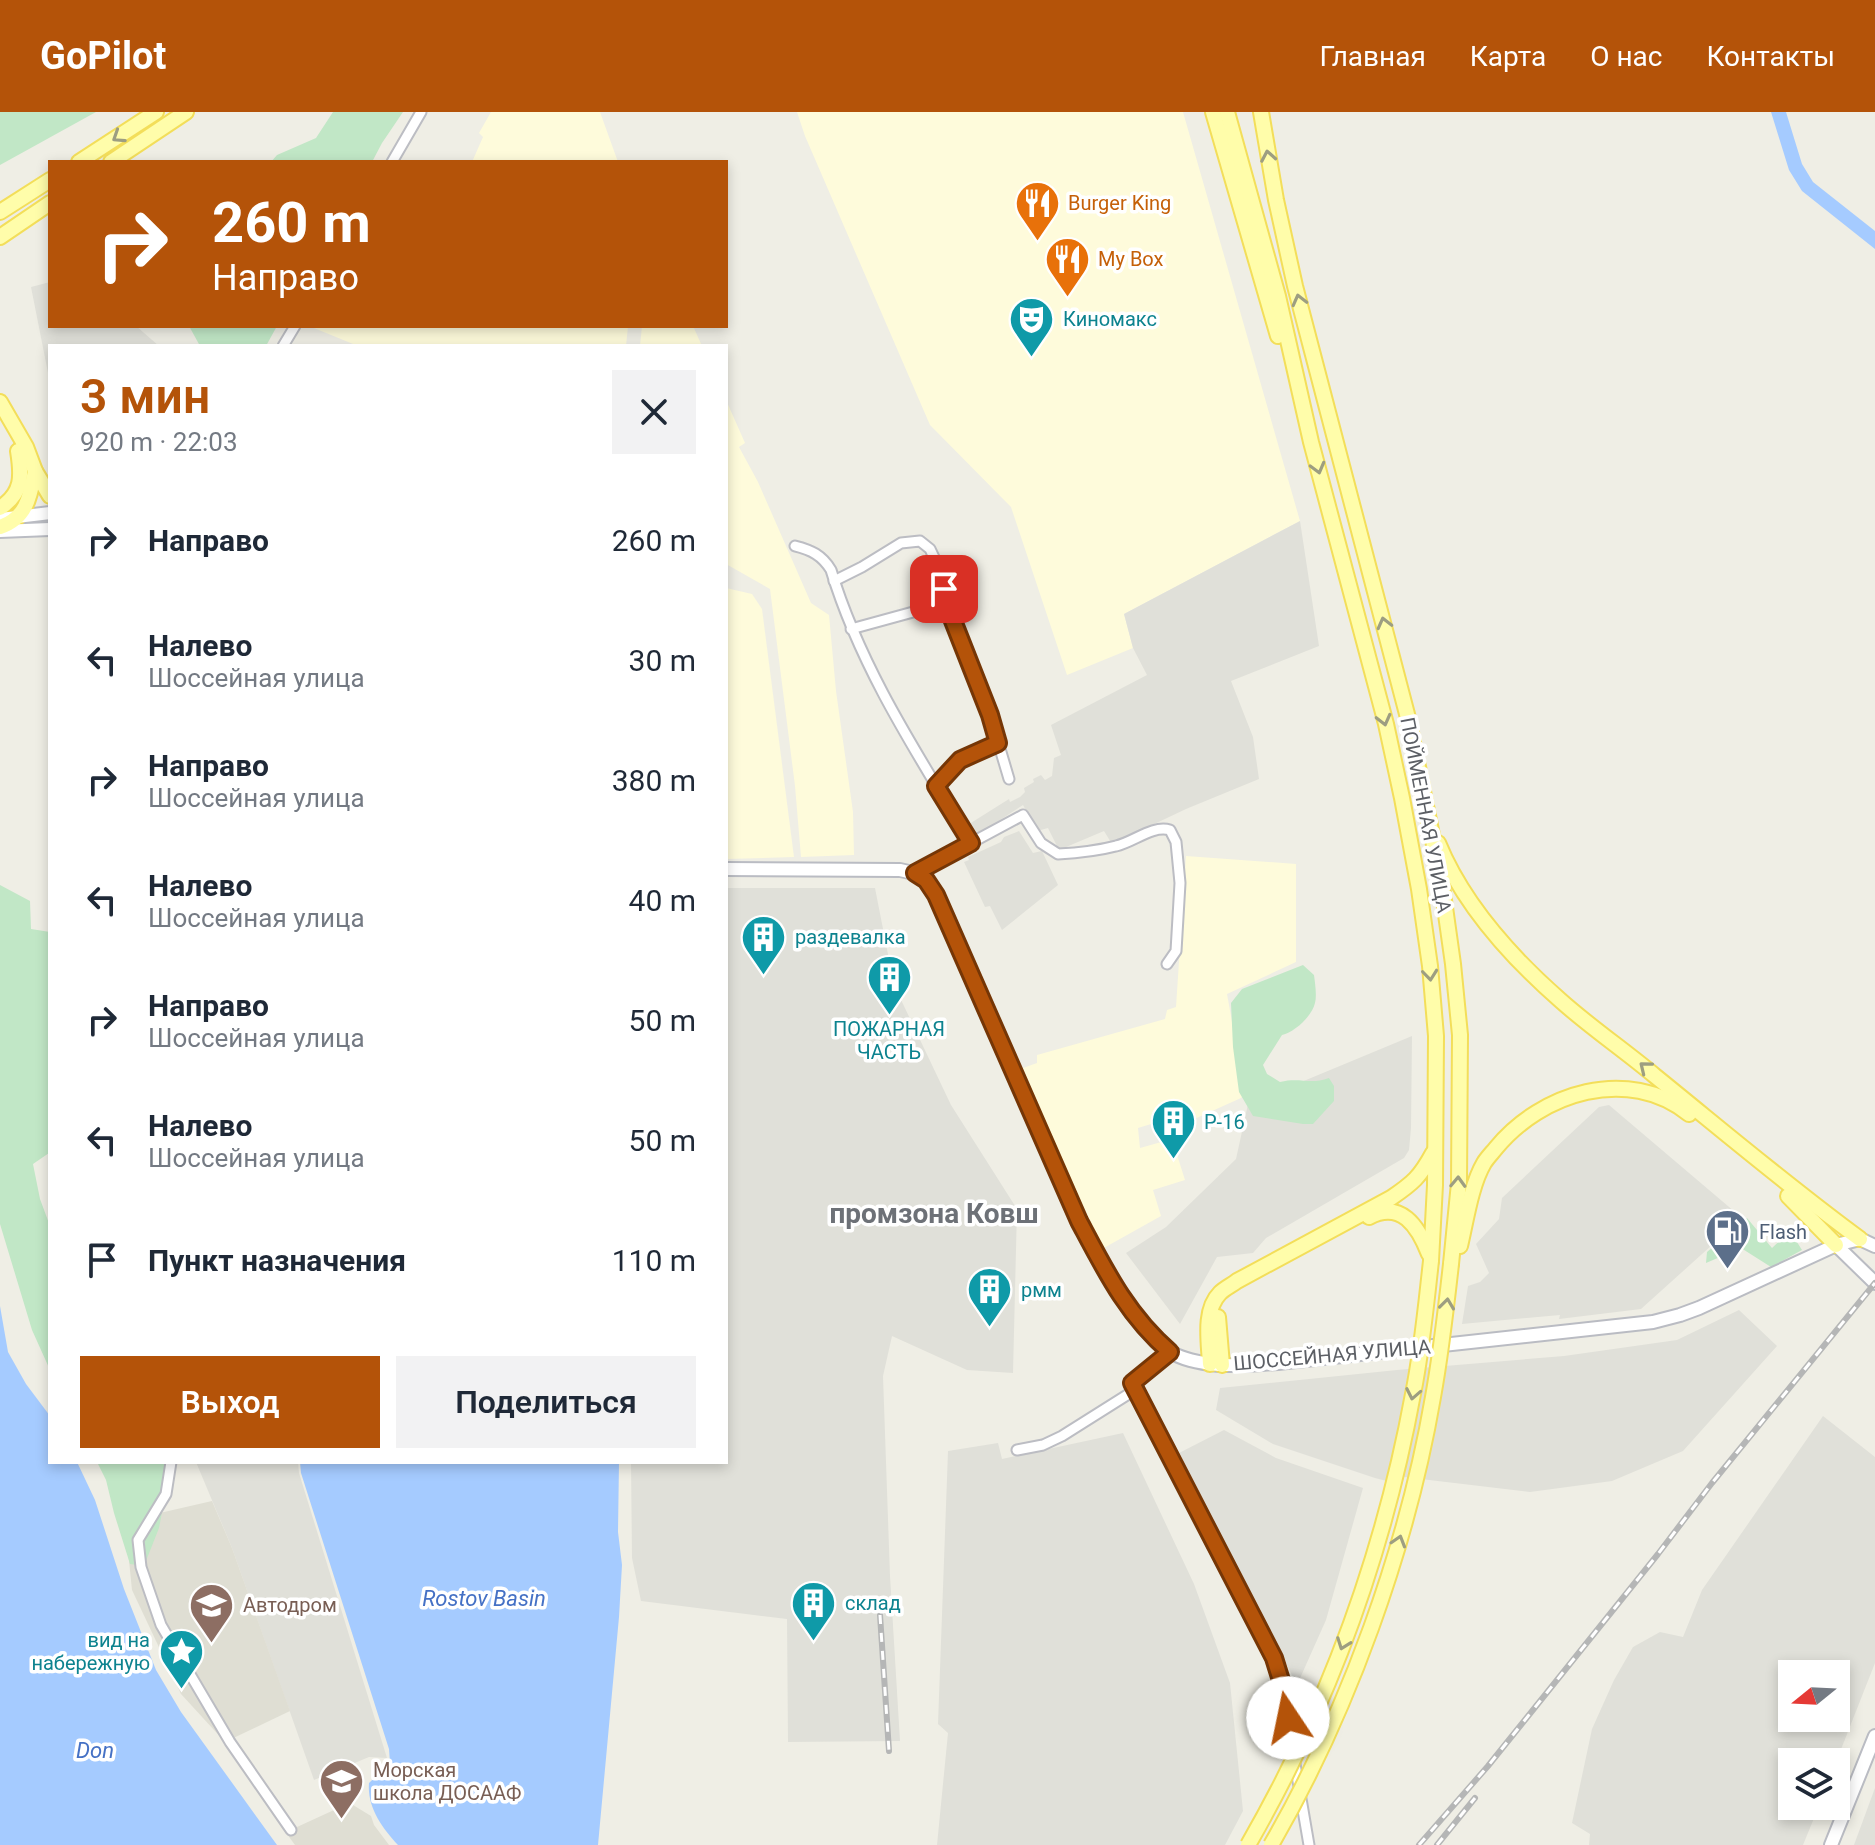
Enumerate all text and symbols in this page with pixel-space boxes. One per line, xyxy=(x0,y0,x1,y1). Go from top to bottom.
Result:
text: GoPilot xyxy=(40,34,166,78)
text: Главная xyxy=(1319,40,1426,73)
text: Карта xyxy=(1470,40,1546,73)
text: О нас xyxy=(1590,40,1662,73)
text: Контакты xyxy=(1706,40,1835,73)
one-way arrow xyxy=(112,128,127,143)
one-way arrow xyxy=(1260,149,1277,163)
restaurant icon: Burger King xyxy=(1013,179,1061,242)
text: 260 m xyxy=(212,190,371,256)
place label: Burger King xyxy=(1068,191,1171,215)
icon: right xyxy=(80,192,184,296)
restaurant icon: My Box xyxy=(1043,235,1091,298)
place label: My Box xyxy=(1098,247,1164,271)
text: Направо xyxy=(212,257,359,299)
one-way arrow xyxy=(1291,294,1308,308)
theatre icon: Киномакс xyxy=(1008,295,1056,358)
place label: Киномакс xyxy=(1063,307,1157,331)
text: 3 мин xyxy=(80,368,210,425)
button: close xyxy=(612,370,696,454)
text: 920 m · 22:03 xyxy=(80,427,238,457)
one-way arrow xyxy=(1309,461,1326,475)
icon: right xyxy=(80,518,124,562)
text: Направо xyxy=(148,523,269,558)
text: 260 m xyxy=(612,523,696,558)
pin xyxy=(910,555,978,623)
icon: arrive xyxy=(922,567,966,611)
one-way arrow xyxy=(1377,616,1394,630)
text: Налево xyxy=(148,628,252,663)
icon: left xyxy=(80,638,124,682)
text: 30 m xyxy=(629,643,696,678)
text: Шоссейная улица xyxy=(148,663,365,693)
one-way arrow xyxy=(1375,712,1392,726)
street label: ПОЙМЕННАЯ УЛИЦА xyxy=(1395,715,1457,915)
text: Направо xyxy=(148,748,269,783)
icon: right xyxy=(80,758,124,802)
text: 380 m xyxy=(612,763,696,798)
text: Шоссейная улица xyxy=(148,783,365,813)
text: Налево xyxy=(148,868,252,903)
icon: left xyxy=(80,878,124,922)
text: 40 m xyxy=(629,883,696,918)
text: Шоссейная улица xyxy=(148,903,365,933)
building icon: раздевалка xyxy=(740,913,788,976)
place label: раздевалка xyxy=(795,925,906,949)
building icon: ПОЖАРНАЯ ЧАСТЬ xyxy=(865,953,913,1016)
one-way arrow xyxy=(1422,969,1439,982)
text: Направо xyxy=(148,988,269,1023)
icon: right xyxy=(80,998,124,1042)
text: 50 m xyxy=(629,1003,696,1038)
place label: ПОЖАРНАЯ ЧАСТЬ xyxy=(833,1017,945,1064)
text: Шоссейная улица xyxy=(148,1023,365,1053)
one-way arrow xyxy=(1640,1062,1654,1077)
building icon: Р-16 xyxy=(1149,1098,1197,1161)
text: Налево xyxy=(148,1108,252,1143)
place label: Р-16 xyxy=(1204,1110,1245,1134)
icon: left xyxy=(80,1118,124,1162)
text: 50 m xyxy=(629,1123,696,1158)
text: Шоссейная улица xyxy=(148,1143,365,1173)
one-way arrow xyxy=(1450,1175,1467,1188)
district label: промзона Ковш xyxy=(829,1197,1039,1230)
fuel station icon: Flash xyxy=(1704,1208,1752,1271)
place label: Flash xyxy=(1759,1220,1807,1244)
icon: arrive xyxy=(80,1238,124,1282)
text: Пункт назначения xyxy=(148,1243,406,1278)
text: 110 m xyxy=(612,1243,696,1278)
building icon: рмм xyxy=(966,1266,1014,1329)
place label: рмм xyxy=(1021,1278,1062,1302)
one-way arrow xyxy=(1438,1297,1455,1310)
street label: ШОССЕЙНАЯ УЛИЦА xyxy=(1232,1334,1432,1376)
button: Выход xyxy=(80,1356,380,1448)
button: Поделиться xyxy=(396,1356,696,1448)
one-way arrow xyxy=(1406,1387,1423,1400)
one-way arrow xyxy=(1390,1535,1406,1549)
building icon: склад xyxy=(790,1579,838,1642)
school or university icon: Автодром xyxy=(188,1581,236,1644)
water label: Rostov Basin xyxy=(422,1586,546,1611)
place label: склад xyxy=(845,1591,901,1615)
place label: Автодром xyxy=(243,1593,337,1617)
place label: вид на набережную xyxy=(31,1628,150,1675)
place icon: вид на набережную xyxy=(157,1628,205,1691)
one-way arrow xyxy=(1336,1636,1353,1650)
north arrow xyxy=(1778,1660,1850,1732)
map controls xyxy=(1778,1660,1850,1820)
position arrow xyxy=(1246,1676,1330,1760)
water label: Don xyxy=(76,1738,114,1763)
button: layers xyxy=(1778,1748,1850,1820)
school or university icon: Морская школа ДОСААФ xyxy=(318,1758,366,1821)
place label: Морская школа ДОСААФ xyxy=(373,1758,522,1805)

